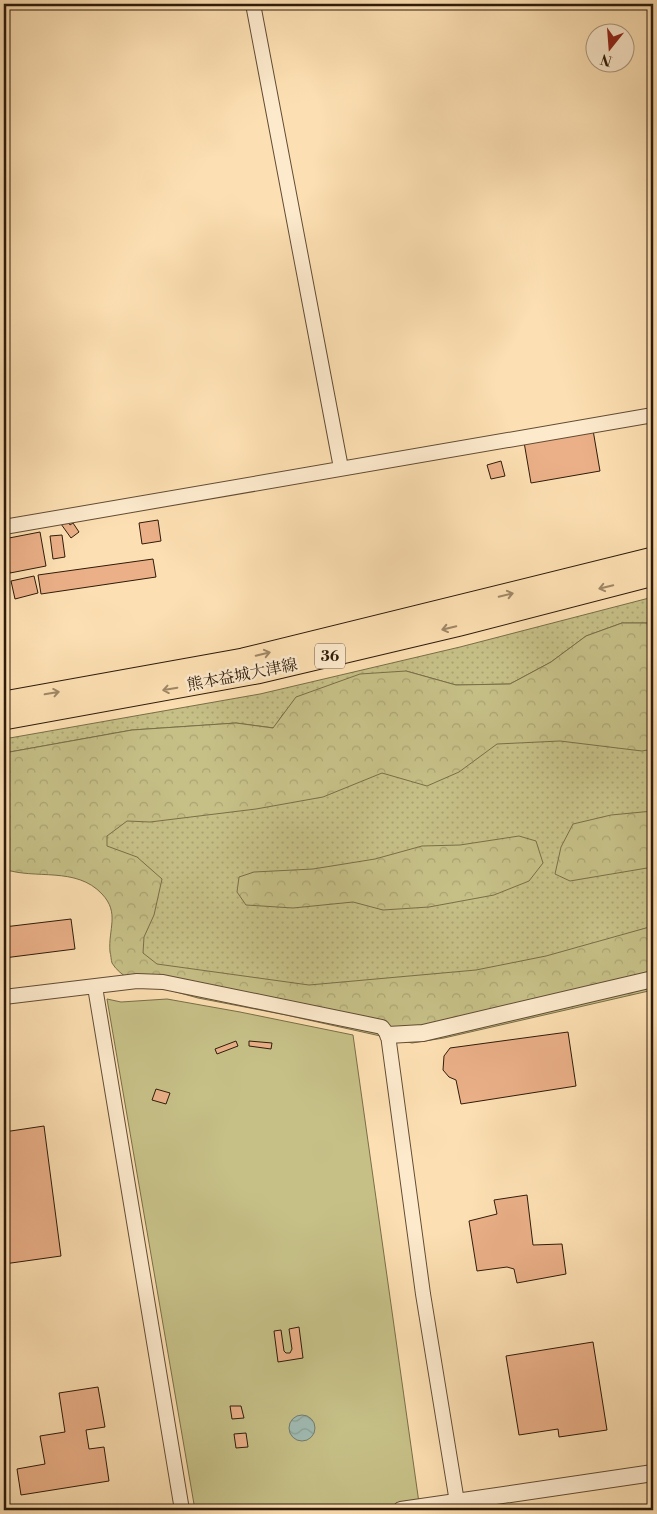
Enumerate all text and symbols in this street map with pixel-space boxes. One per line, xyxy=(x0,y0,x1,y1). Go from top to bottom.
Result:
north arrow xyxy=(584,22,634,72)
text: N xyxy=(599,49,614,70)
one-way arrow xyxy=(599,583,615,592)
one-way arrow xyxy=(498,590,514,599)
one-way arrow xyxy=(441,623,457,633)
road number: 36 xyxy=(315,644,345,668)
one-way arrow xyxy=(255,649,271,658)
street label: 熊本益城大津線 xyxy=(185,654,299,695)
one-way arrow xyxy=(163,684,179,694)
one-way arrow xyxy=(43,688,59,698)

